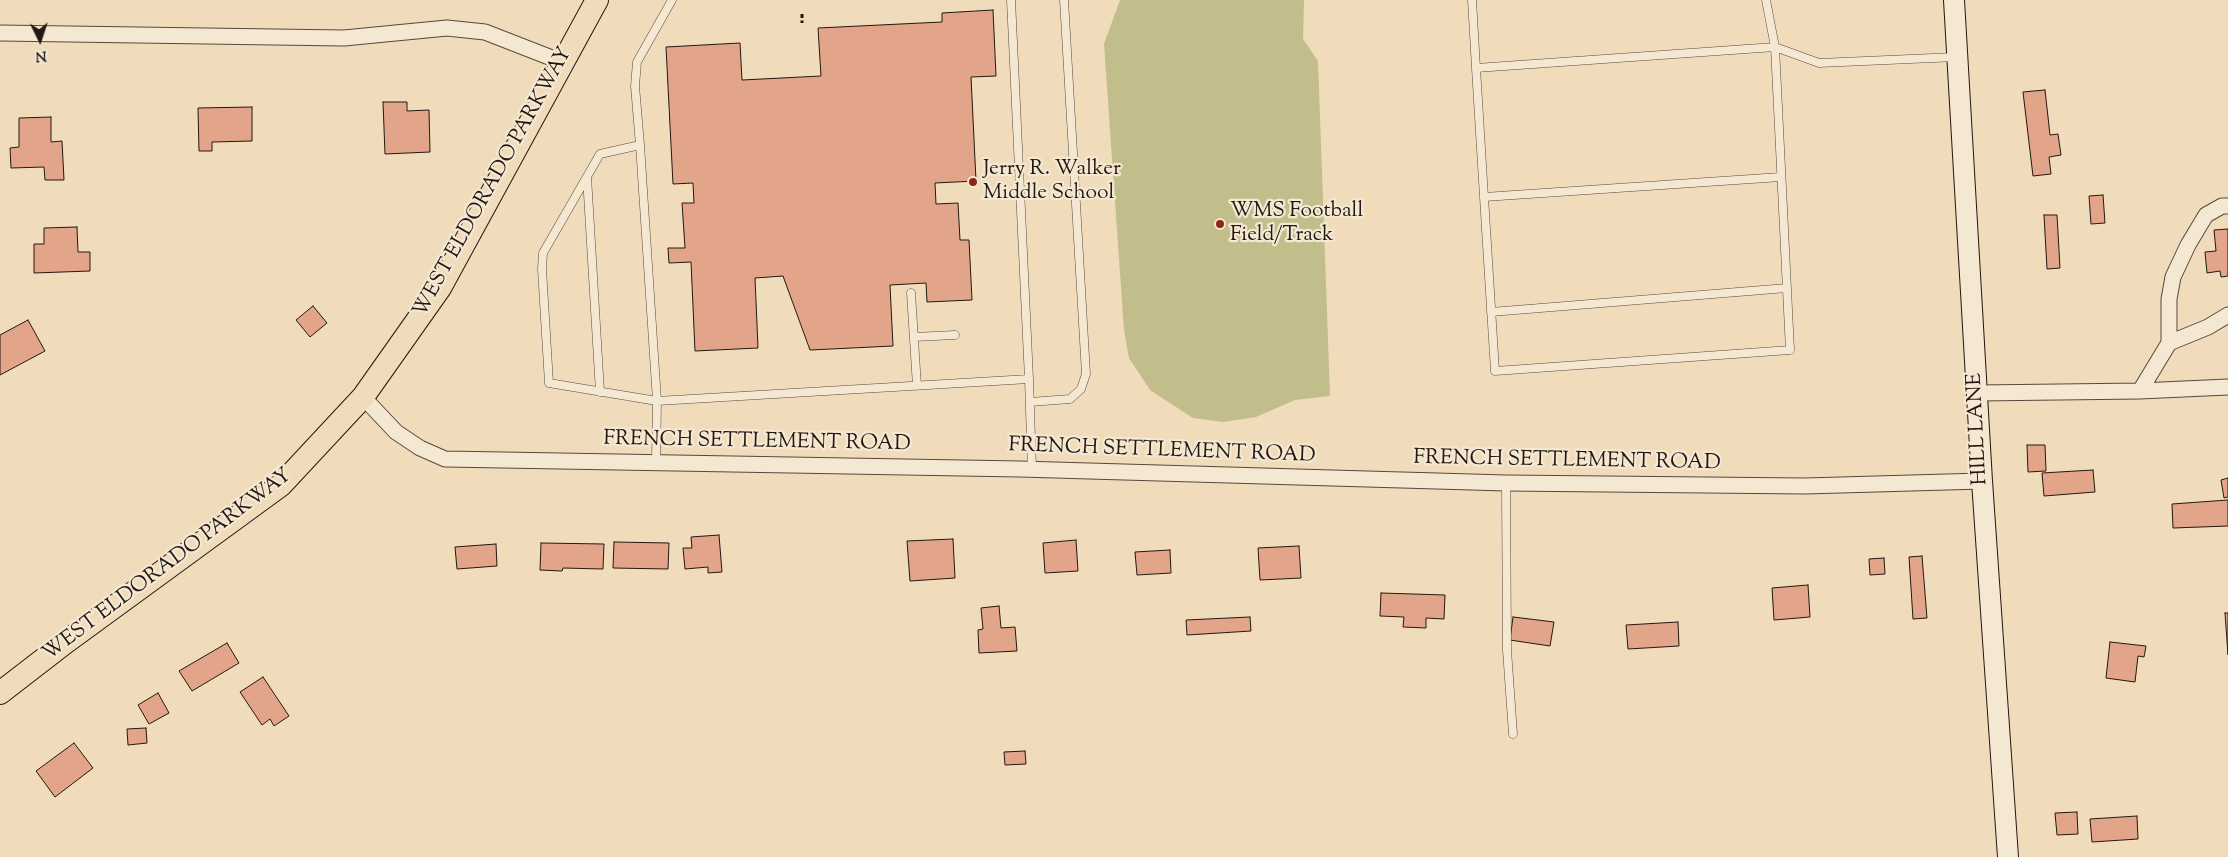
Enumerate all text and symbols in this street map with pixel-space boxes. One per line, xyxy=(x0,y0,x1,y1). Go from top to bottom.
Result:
north arrow xyxy=(15,15,65,65)
street label: WEST ELDORADO PARKWAY xyxy=(409,44,579,322)
text: N xyxy=(35,45,47,65)
place label: Jerry R. Walker Middle School xyxy=(983,157,1121,207)
marker: Jerry R. Walker Middle School xyxy=(967,176,979,188)
place label: WMS Football Field/Track xyxy=(1230,199,1363,249)
marker: WMS Football Field/Track xyxy=(1214,218,1226,230)
street label: HILL LANE xyxy=(1963,372,1995,486)
street label: FRENCH SETTLEMENT ROAD xyxy=(603,428,911,458)
street label: FRENCH SETTLEMENT ROAD xyxy=(1008,434,1316,470)
street label: FRENCH SETTLEMENT ROAD xyxy=(1413,447,1721,477)
street label: WEST ELDORADO PARKWAY xyxy=(39,464,297,668)

